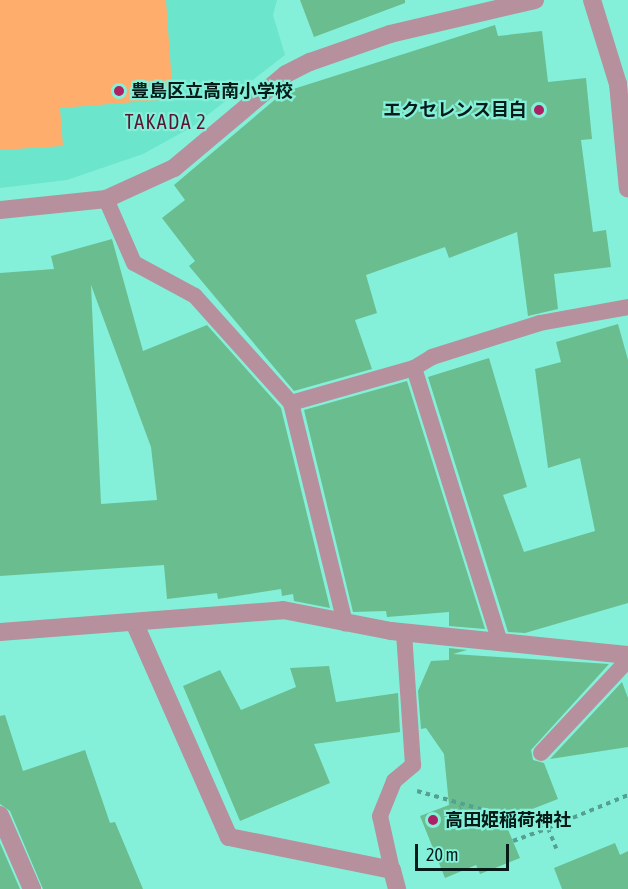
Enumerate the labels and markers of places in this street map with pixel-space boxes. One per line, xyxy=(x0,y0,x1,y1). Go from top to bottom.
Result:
place label: 豊島区立高南小学校 xyxy=(131,80,293,102)
marker: 豊島区立高南小学校 xyxy=(112,84,126,98)
place label: エクセレンス目白 xyxy=(383,99,527,121)
marker: エクセレンス目白 xyxy=(532,103,546,117)
place label: 高田姫稲荷神社 xyxy=(445,809,571,831)
marker: 高田姫稲荷神社 xyxy=(426,813,440,827)

